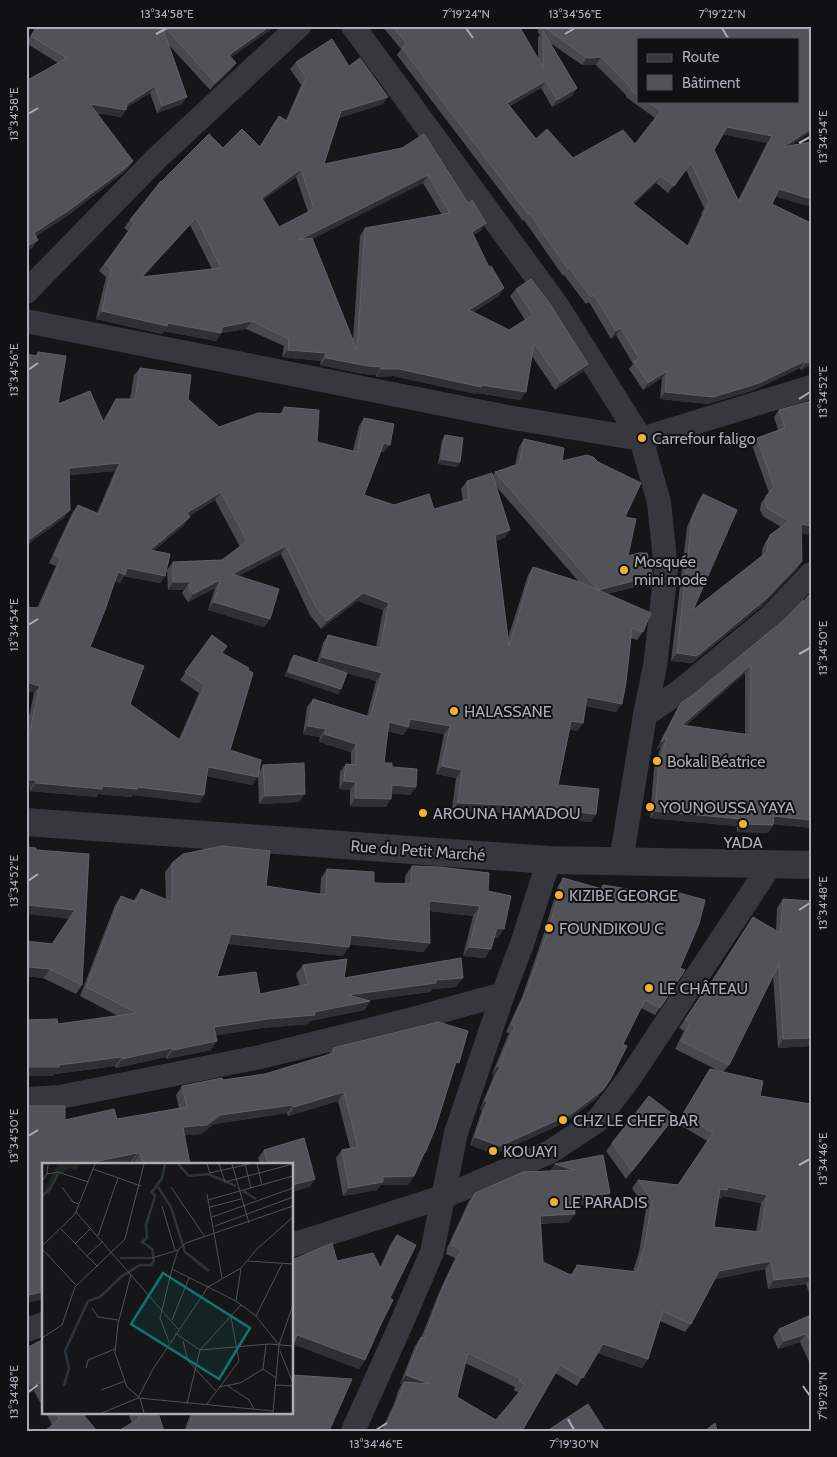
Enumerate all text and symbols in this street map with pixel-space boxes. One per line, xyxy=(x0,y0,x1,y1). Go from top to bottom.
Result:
text: 13°34'58"E xyxy=(140,6,194,21)
text: 7°19'24"N xyxy=(442,6,490,21)
text: 13°34'56"E xyxy=(548,6,602,21)
text: 7°19'22"N xyxy=(698,6,746,21)
legend xyxy=(637,38,800,102)
text: Route xyxy=(682,48,720,66)
text: Bâtiment xyxy=(682,74,740,92)
text: 13°34'58"E xyxy=(6,87,21,141)
text: 13°34'54"E xyxy=(815,110,830,164)
text: 13°34'56"E xyxy=(6,343,21,397)
text: 13°34'52"E xyxy=(815,365,830,418)
place label: Carrefour faligo xyxy=(652,429,756,448)
marker: Carrefour faligo xyxy=(636,432,648,444)
place label: Mosquée mini mode xyxy=(634,552,707,589)
marker: Mosquée mini mode xyxy=(618,564,630,576)
text: 13°34'54"E xyxy=(6,598,21,652)
text: 13°34'50"E xyxy=(815,620,830,675)
place label: HALASSANE xyxy=(464,702,552,721)
marker: HALASSANE xyxy=(448,705,460,717)
place label: Bokali Béatrice xyxy=(667,752,765,771)
marker: Bokali Béatrice xyxy=(651,755,663,767)
place label: YOUNOUSSA YAYA xyxy=(659,798,795,817)
marker: YOUNOUSSA YAYA xyxy=(644,801,656,813)
place label: AROUNA HAMADOU xyxy=(433,804,581,823)
marker: AROUNA HAMADOU xyxy=(417,807,429,819)
marker: YADA xyxy=(737,818,749,830)
place label: YADA xyxy=(722,833,763,852)
street label: Rue du Petit Marché xyxy=(350,836,486,865)
text: 13°34'52"E xyxy=(6,854,21,907)
text: 13°34'48"E xyxy=(815,876,830,930)
place label: KIZIBE GEORGE xyxy=(569,886,678,905)
marker: KIZIBE GEORGE xyxy=(553,889,565,901)
place label: FOUNDIKOU C xyxy=(559,919,664,938)
marker: FOUNDIKOU C xyxy=(543,922,555,934)
place label: LE CHÂTEAU xyxy=(659,979,748,998)
marker: LE CHÂTEAU xyxy=(643,982,655,994)
text: 13°34'50"E xyxy=(6,1108,21,1163)
place label: CHZ LE CHEF BAR xyxy=(573,1111,698,1130)
marker: CHZ LE CHEF BAR xyxy=(557,1114,569,1126)
text: 13°34'46"E xyxy=(815,1132,830,1186)
place label: KOUAYI xyxy=(503,1142,557,1161)
marker: KOUAYI xyxy=(487,1145,499,1157)
inset map xyxy=(42,1163,294,1414)
place label: LE PARADIS xyxy=(564,1193,647,1212)
marker: LE PARADIS xyxy=(548,1196,560,1208)
text: 13°34'48"E xyxy=(6,1365,21,1419)
text: 7°19'28"N xyxy=(815,1372,830,1420)
text: 13°34'46"E xyxy=(349,1436,403,1451)
text: 7°19'30"N xyxy=(549,1436,599,1451)

